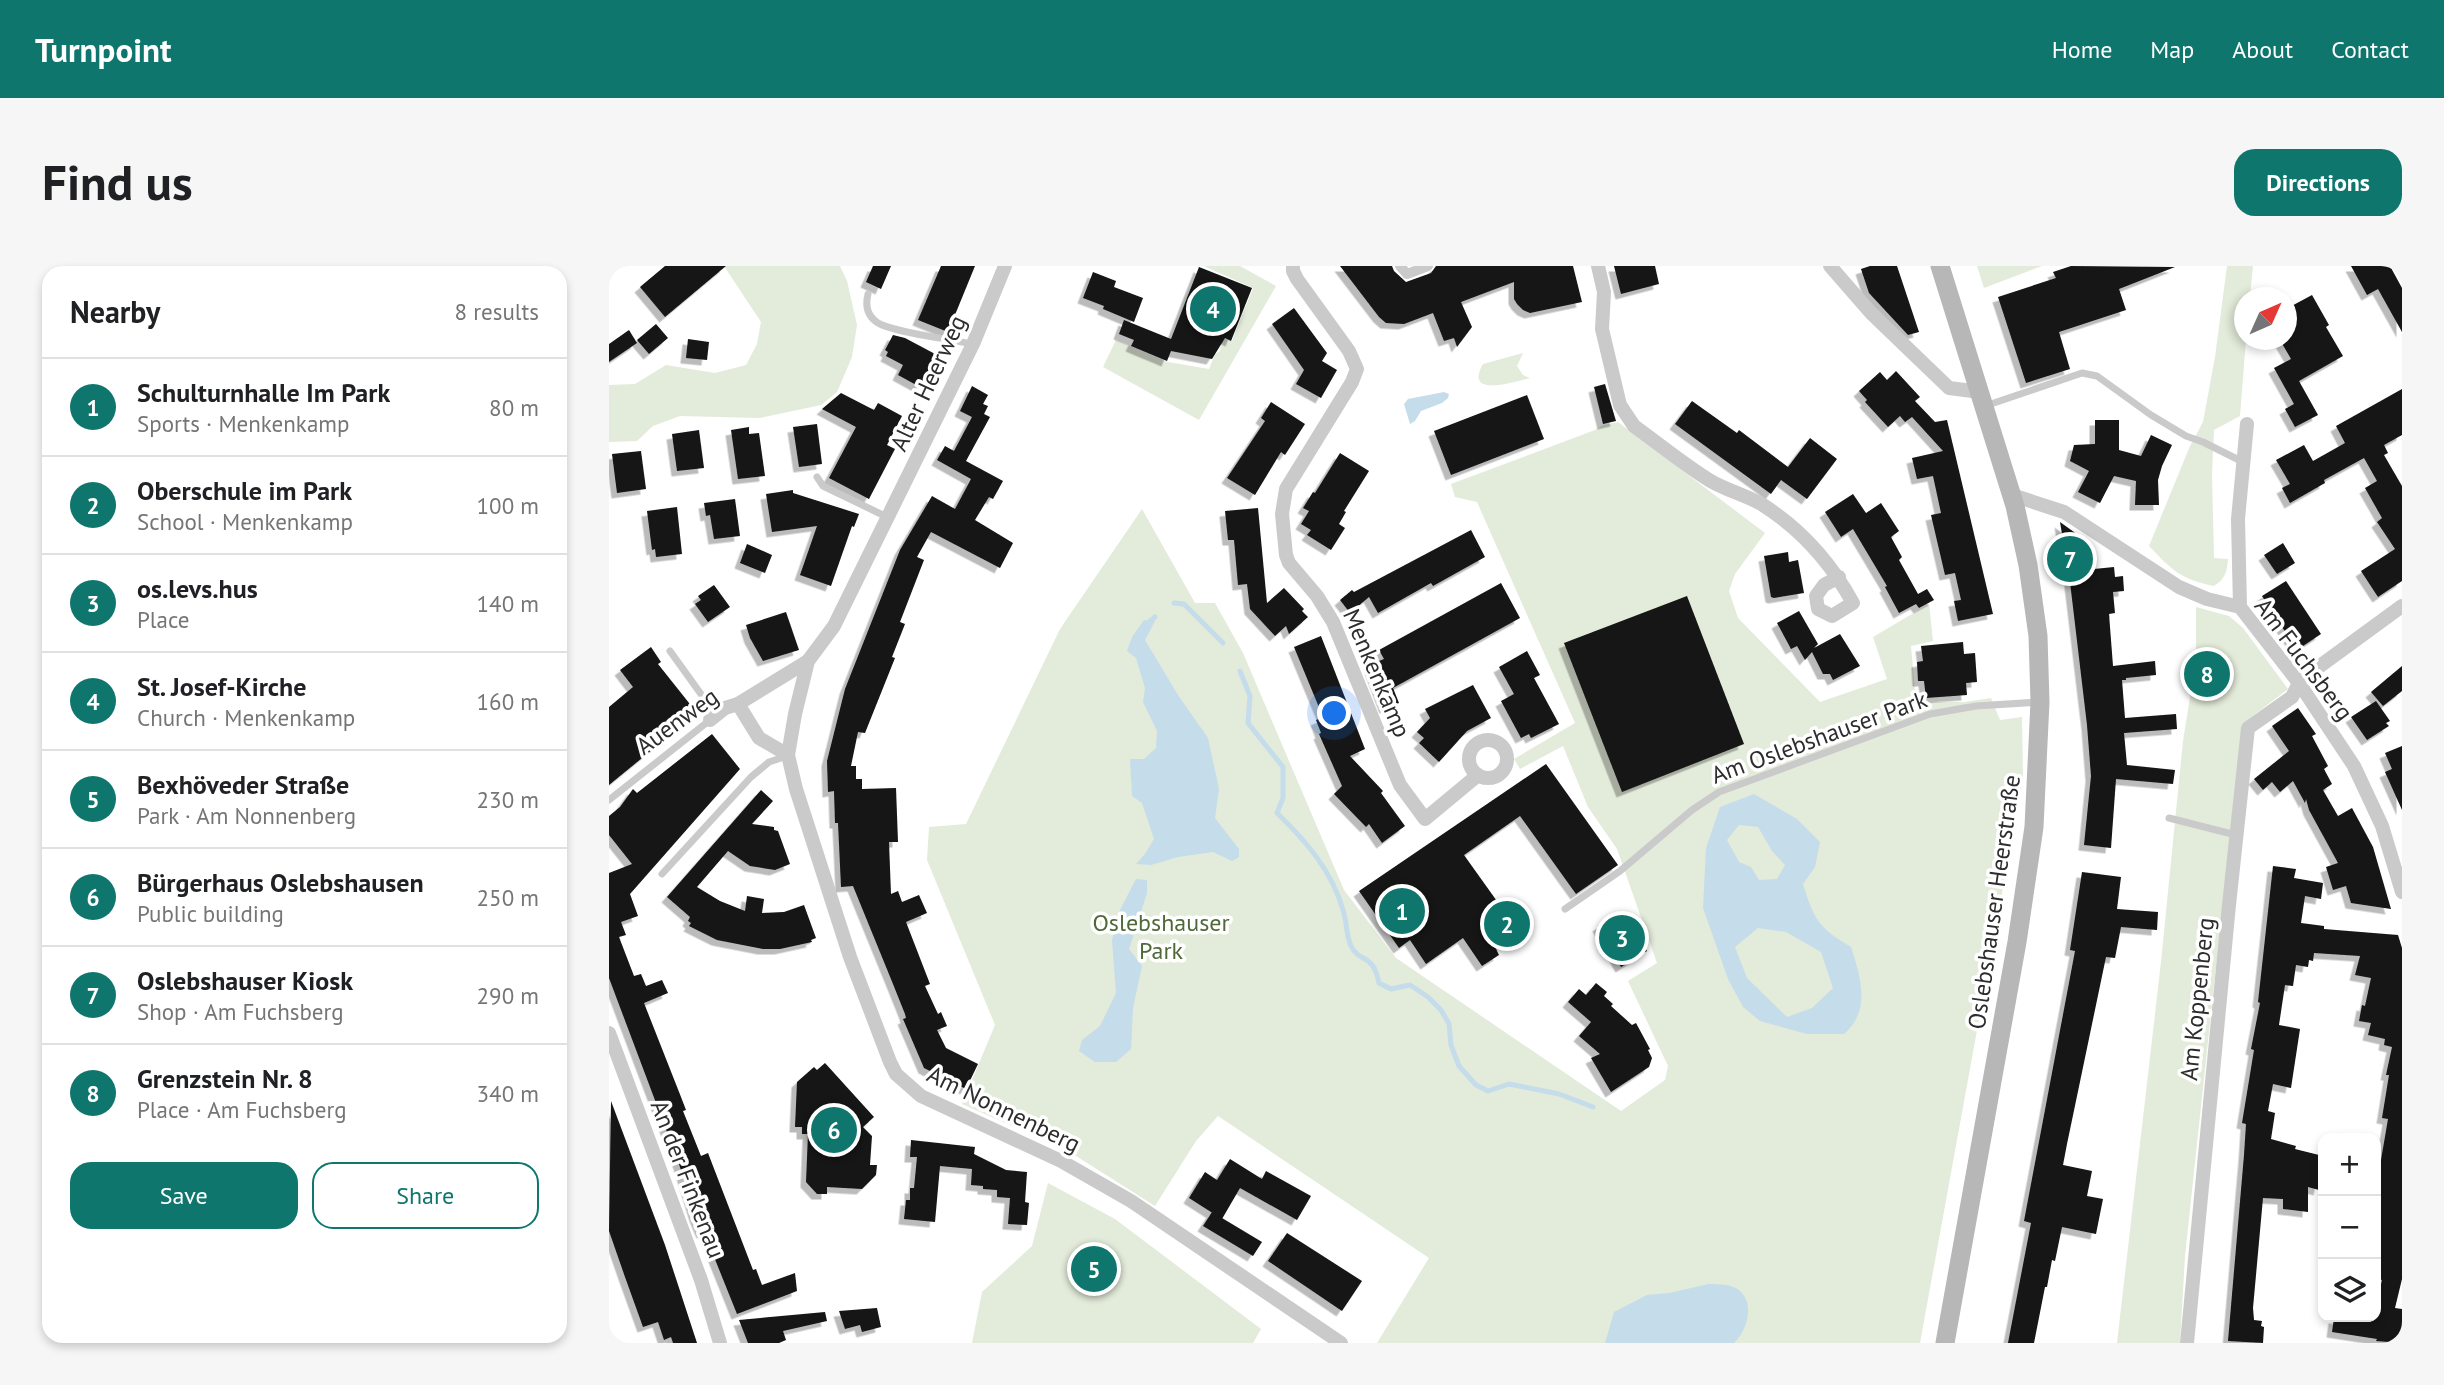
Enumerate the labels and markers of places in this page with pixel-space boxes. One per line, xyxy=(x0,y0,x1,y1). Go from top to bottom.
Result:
pin: 4 xyxy=(1190,283,1236,335)
pin: 7 xyxy=(2047,533,2093,585)
pin: 8 xyxy=(2184,648,2230,700)
pin: 1 xyxy=(1379,885,1425,937)
pin: 2 xyxy=(1484,898,1530,950)
pin: 3 xyxy=(1599,912,1645,964)
pin: 6 xyxy=(811,1104,857,1156)
pin: 5 xyxy=(1071,1243,1117,1295)

